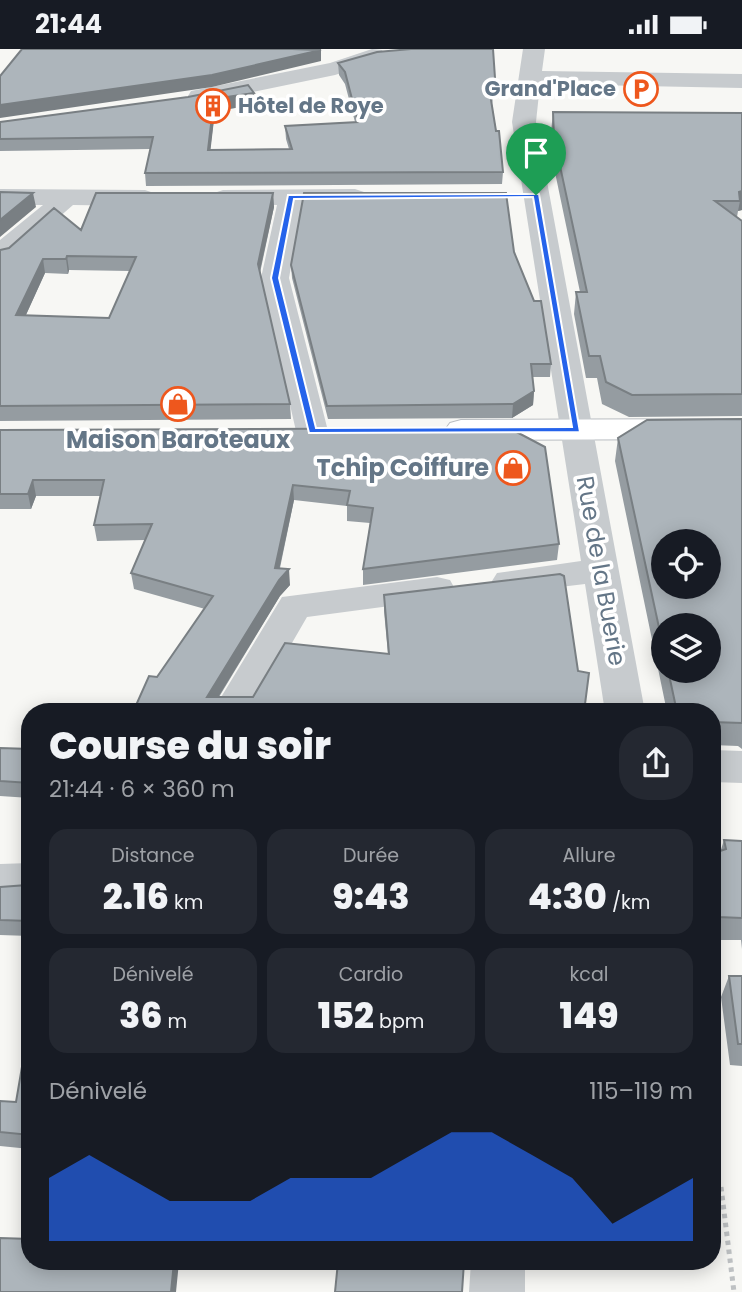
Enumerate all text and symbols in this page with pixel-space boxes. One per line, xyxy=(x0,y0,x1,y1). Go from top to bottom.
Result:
text: 21:44 xyxy=(35,6,102,42)
parking icon: Grand'Place xyxy=(622,70,660,108)
place label: Grand'Place xyxy=(484,74,616,103)
building icon: Hôtel de Roye xyxy=(194,87,232,125)
place label: Hôtel de Roye xyxy=(238,91,384,120)
pin xyxy=(506,123,566,195)
icon: arrive xyxy=(517,134,555,172)
shop icon: Maison Baroteaux xyxy=(159,385,197,423)
place label: Maison Baroteaux xyxy=(66,423,291,456)
shop icon: Tchip Coiffure xyxy=(494,449,532,487)
place label: Tchip Coiffure xyxy=(316,451,489,484)
street label: Rue de la Buerie xyxy=(569,474,634,668)
map controls xyxy=(651,529,721,683)
button: locate xyxy=(651,529,721,599)
button: layers xyxy=(651,613,721,683)
text: Course du soir xyxy=(49,719,331,772)
button: share xyxy=(619,726,693,800)
text: 21:44 · 6 × 360 m xyxy=(49,773,235,805)
text: Distance xyxy=(111,842,195,869)
text: Durée xyxy=(343,842,399,869)
text: Allure xyxy=(562,842,616,869)
text: 2.16 xyxy=(103,872,169,921)
text: 9:43 xyxy=(332,872,410,921)
text: 4:30 xyxy=(528,872,607,921)
text: km xyxy=(169,889,203,916)
text: /km xyxy=(607,889,650,916)
text: Dénivelé xyxy=(113,961,193,988)
text: Cardio xyxy=(339,961,403,988)
text: kcal xyxy=(570,961,608,988)
text: 36 xyxy=(119,991,162,1040)
text: 152 xyxy=(318,991,374,1040)
text: 149 xyxy=(560,991,618,1040)
text: m xyxy=(162,1008,187,1035)
text: bpm xyxy=(374,1008,424,1035)
text: Dénivelé xyxy=(49,1075,147,1107)
text: 115–119 m xyxy=(589,1075,693,1107)

